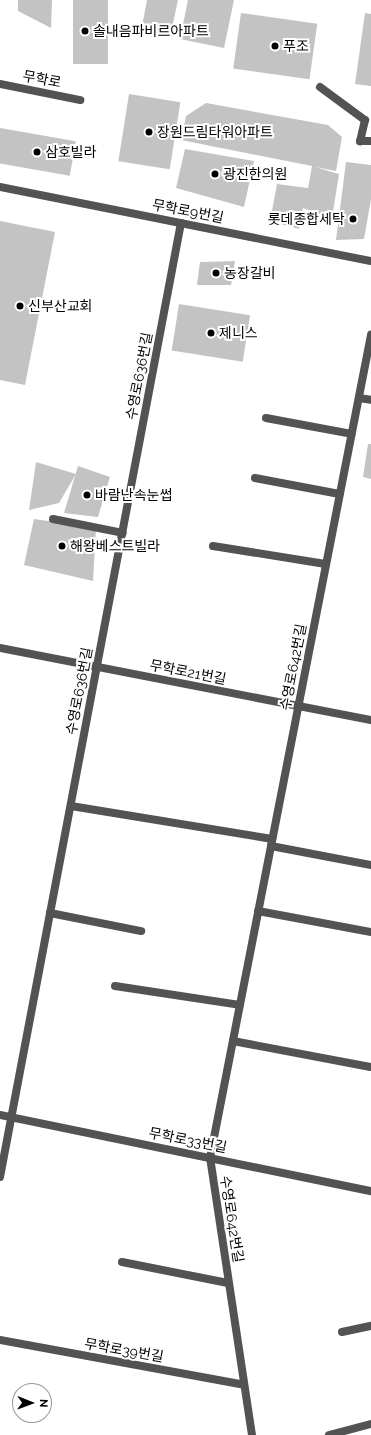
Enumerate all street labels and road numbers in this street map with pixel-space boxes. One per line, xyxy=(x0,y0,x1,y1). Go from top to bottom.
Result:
street label: 무학로 xyxy=(21,67,63,91)
street label: 무학로9번길 xyxy=(151,196,225,226)
street label: 수영로636번길 xyxy=(122,331,156,421)
street label: 수영로642번길 xyxy=(276,622,310,712)
street label: 수영로636번길 xyxy=(62,646,96,736)
street label: 무학로21번길 xyxy=(148,656,228,688)
street label: 무학로33번길 xyxy=(147,1124,229,1156)
street label: 수영로642번길 xyxy=(217,1174,247,1264)
street label: 무학로39번길 xyxy=(83,1335,165,1365)

